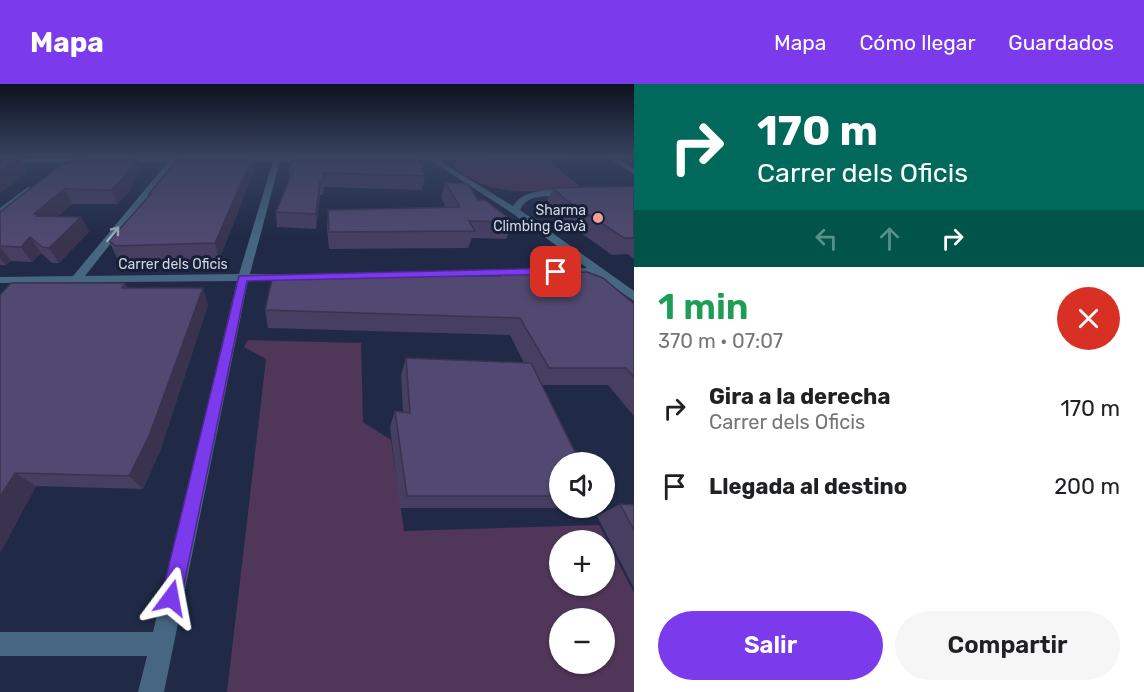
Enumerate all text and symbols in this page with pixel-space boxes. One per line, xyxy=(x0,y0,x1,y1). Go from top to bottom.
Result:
text: Mapa xyxy=(30,26,104,59)
text: Mapa xyxy=(774,30,826,55)
text: Cómo llegar xyxy=(859,30,975,55)
text: Guardados xyxy=(1008,30,1114,55)
text: 170 m xyxy=(757,106,878,156)
icon: right xyxy=(658,108,736,186)
text: Carrer dels Oficis xyxy=(757,157,968,189)
place label: Sharma Climbing Gavà xyxy=(493,202,586,235)
marker: Sharma Climbing Gavà xyxy=(591,211,605,225)
icon: left xyxy=(810,222,843,255)
icon: ahead xyxy=(873,222,906,255)
icon: right xyxy=(936,222,969,255)
one-way arrow xyxy=(106,227,120,242)
pin xyxy=(530,246,581,297)
icon: arrive xyxy=(539,255,572,288)
street label: Carrer dels Oficis xyxy=(118,256,228,273)
text: 1 min xyxy=(658,285,749,328)
button: close xyxy=(1057,287,1120,350)
text: 370 m · 07:07 xyxy=(658,329,783,353)
text: Gira a la derecha xyxy=(709,383,890,410)
icon: right xyxy=(658,392,691,425)
text: 170 m xyxy=(1060,395,1120,422)
text: Carrer dels Oficis xyxy=(709,410,865,434)
map controls xyxy=(549,452,615,674)
button: sound xyxy=(549,452,615,518)
icon: arrive xyxy=(658,470,691,503)
text: Llegada al destino xyxy=(709,473,907,500)
text: 200 m xyxy=(1054,473,1120,500)
button: + xyxy=(549,530,615,596)
position arrow xyxy=(139,566,203,630)
button: − xyxy=(549,608,615,674)
button: Salir xyxy=(658,611,883,680)
button: Compartir xyxy=(895,611,1120,680)

